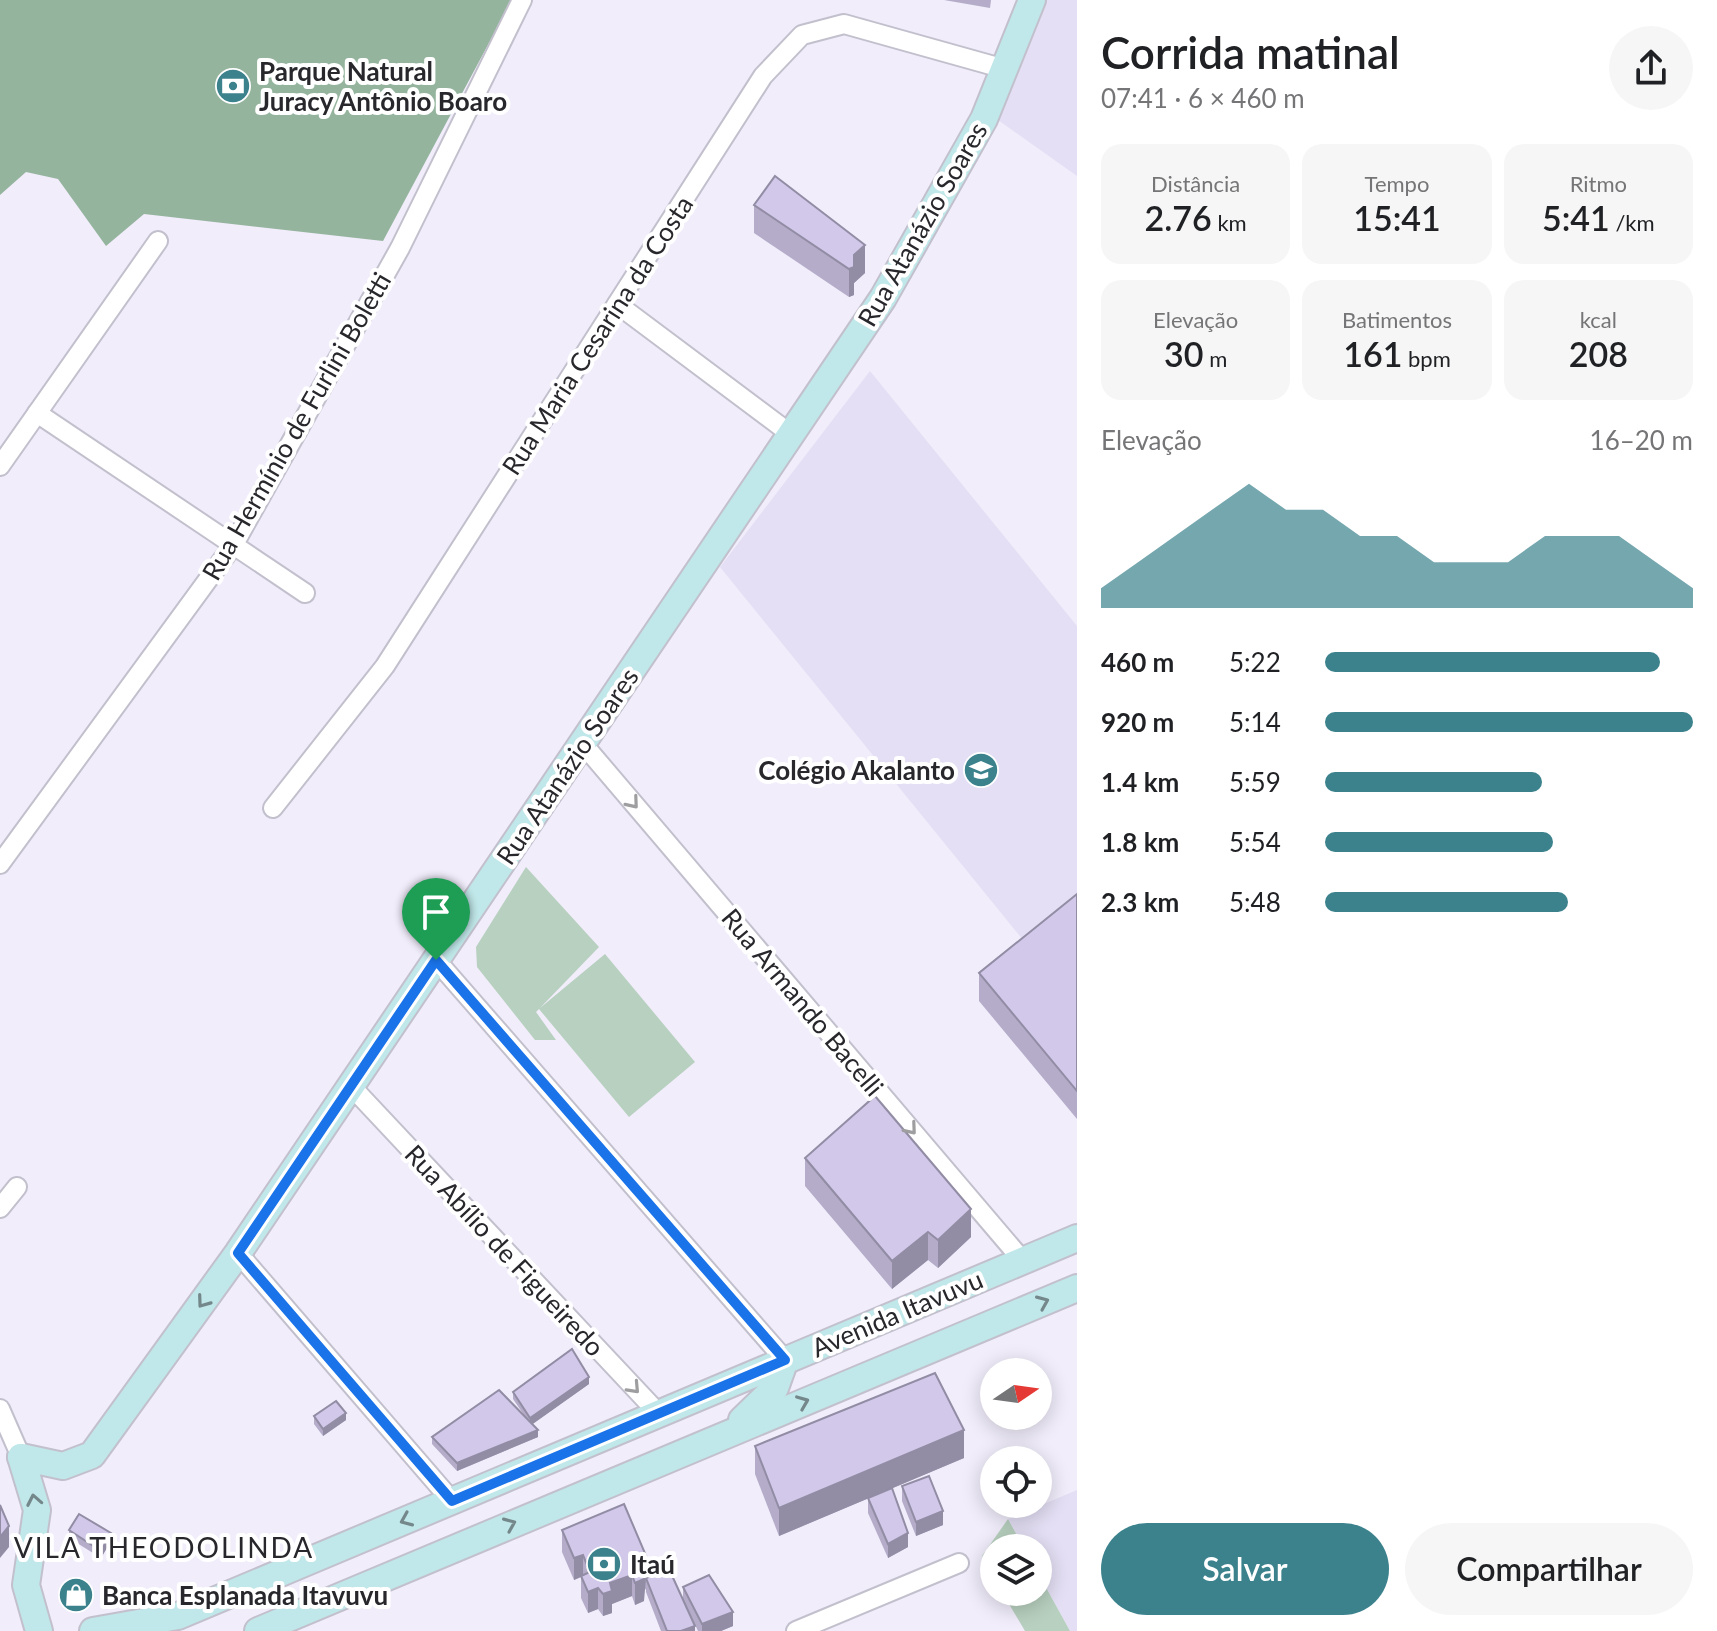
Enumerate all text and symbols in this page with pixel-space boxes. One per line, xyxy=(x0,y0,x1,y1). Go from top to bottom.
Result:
text: Corrida matinal xyxy=(1101,26,1400,78)
button: share xyxy=(1609,26,1693,110)
place label: Parque Natural Juracy Antônio Boaro xyxy=(259,55,507,117)
bank icon: Parque Natural Juracy Antônio Boaro xyxy=(214,67,252,105)
text: 07:41 · 6 × 460 m xyxy=(1101,82,1305,114)
street label: Rua Atanázio Soares xyxy=(851,116,993,332)
text: Distância xyxy=(1151,170,1240,197)
text: Tempo xyxy=(1365,170,1429,197)
text: Ritmo xyxy=(1570,170,1627,197)
street label: Rua Maria Cesarina da Costa xyxy=(495,190,699,480)
text: 2.76 xyxy=(1145,197,1212,238)
text: 15:41 xyxy=(1353,197,1441,238)
text: 5:41 xyxy=(1542,197,1610,238)
text: km xyxy=(1212,209,1247,236)
text: /km xyxy=(1610,209,1655,236)
street label: Rua Hermínio de Furlini Boletti xyxy=(195,266,397,586)
text: Elevação xyxy=(1153,306,1238,333)
text: Batimentos xyxy=(1342,306,1452,333)
text: kcal xyxy=(1580,306,1617,333)
text: 30 xyxy=(1164,333,1204,374)
text: 161 xyxy=(1343,333,1402,374)
text: 208 xyxy=(1569,333,1628,374)
text: m xyxy=(1204,345,1227,372)
text: bpm xyxy=(1402,345,1451,372)
text: Elevação xyxy=(1101,424,1202,456)
text: 16–20 m xyxy=(1590,424,1693,456)
text: 460 m xyxy=(1101,646,1174,678)
text: 5:22 xyxy=(1229,646,1281,678)
street label: Rua Atanázio Soares xyxy=(489,662,645,870)
text: 920 m xyxy=(1101,706,1174,738)
text: 5:14 xyxy=(1229,706,1281,738)
school or university icon: Colégio Akalanto xyxy=(962,751,1000,789)
place label: Colégio Akalanto xyxy=(758,754,955,786)
text: 1.4 km xyxy=(1101,766,1179,798)
text: 5:59 xyxy=(1229,766,1281,798)
one-way arrow xyxy=(623,794,638,808)
text: 1.8 km xyxy=(1101,826,1179,858)
text: 5:54 xyxy=(1229,826,1281,858)
pin xyxy=(402,878,470,960)
text: 2.3 km xyxy=(1101,886,1179,918)
text: 5:48 xyxy=(1229,886,1281,918)
icon: arrive xyxy=(414,890,458,934)
street label: Rua Armando Bacelli xyxy=(715,902,891,1102)
one-way arrow xyxy=(901,1120,915,1134)
street label: Rua Abílio de Figueiredo xyxy=(399,1138,611,1362)
street label: Avenida Itavuvu xyxy=(807,1263,987,1363)
one-way arrow xyxy=(198,1293,213,1307)
one-way arrow xyxy=(1035,1295,1049,1312)
north arrow xyxy=(980,1358,1052,1430)
map controls xyxy=(980,1358,1052,1606)
one-way arrow xyxy=(625,1379,639,1393)
one-way arrow xyxy=(795,1395,809,1411)
button: locate xyxy=(980,1446,1052,1518)
one-way arrow xyxy=(27,1493,44,1507)
one-way arrow xyxy=(400,1511,414,1527)
one-way arrow xyxy=(502,1518,516,1534)
button: Salvar xyxy=(1101,1523,1389,1615)
button: Compartilhar xyxy=(1405,1523,1693,1615)
district label: VILA THEODOLINDA xyxy=(14,1530,314,1564)
button: layers xyxy=(980,1534,1052,1606)
bank icon: Itaú xyxy=(585,1545,623,1583)
place label: Itaú xyxy=(630,1548,675,1580)
shop icon: Banca Esplanada Itavuvu xyxy=(57,1576,95,1614)
place label: Banca Esplanada Itavuvu xyxy=(102,1579,388,1611)

